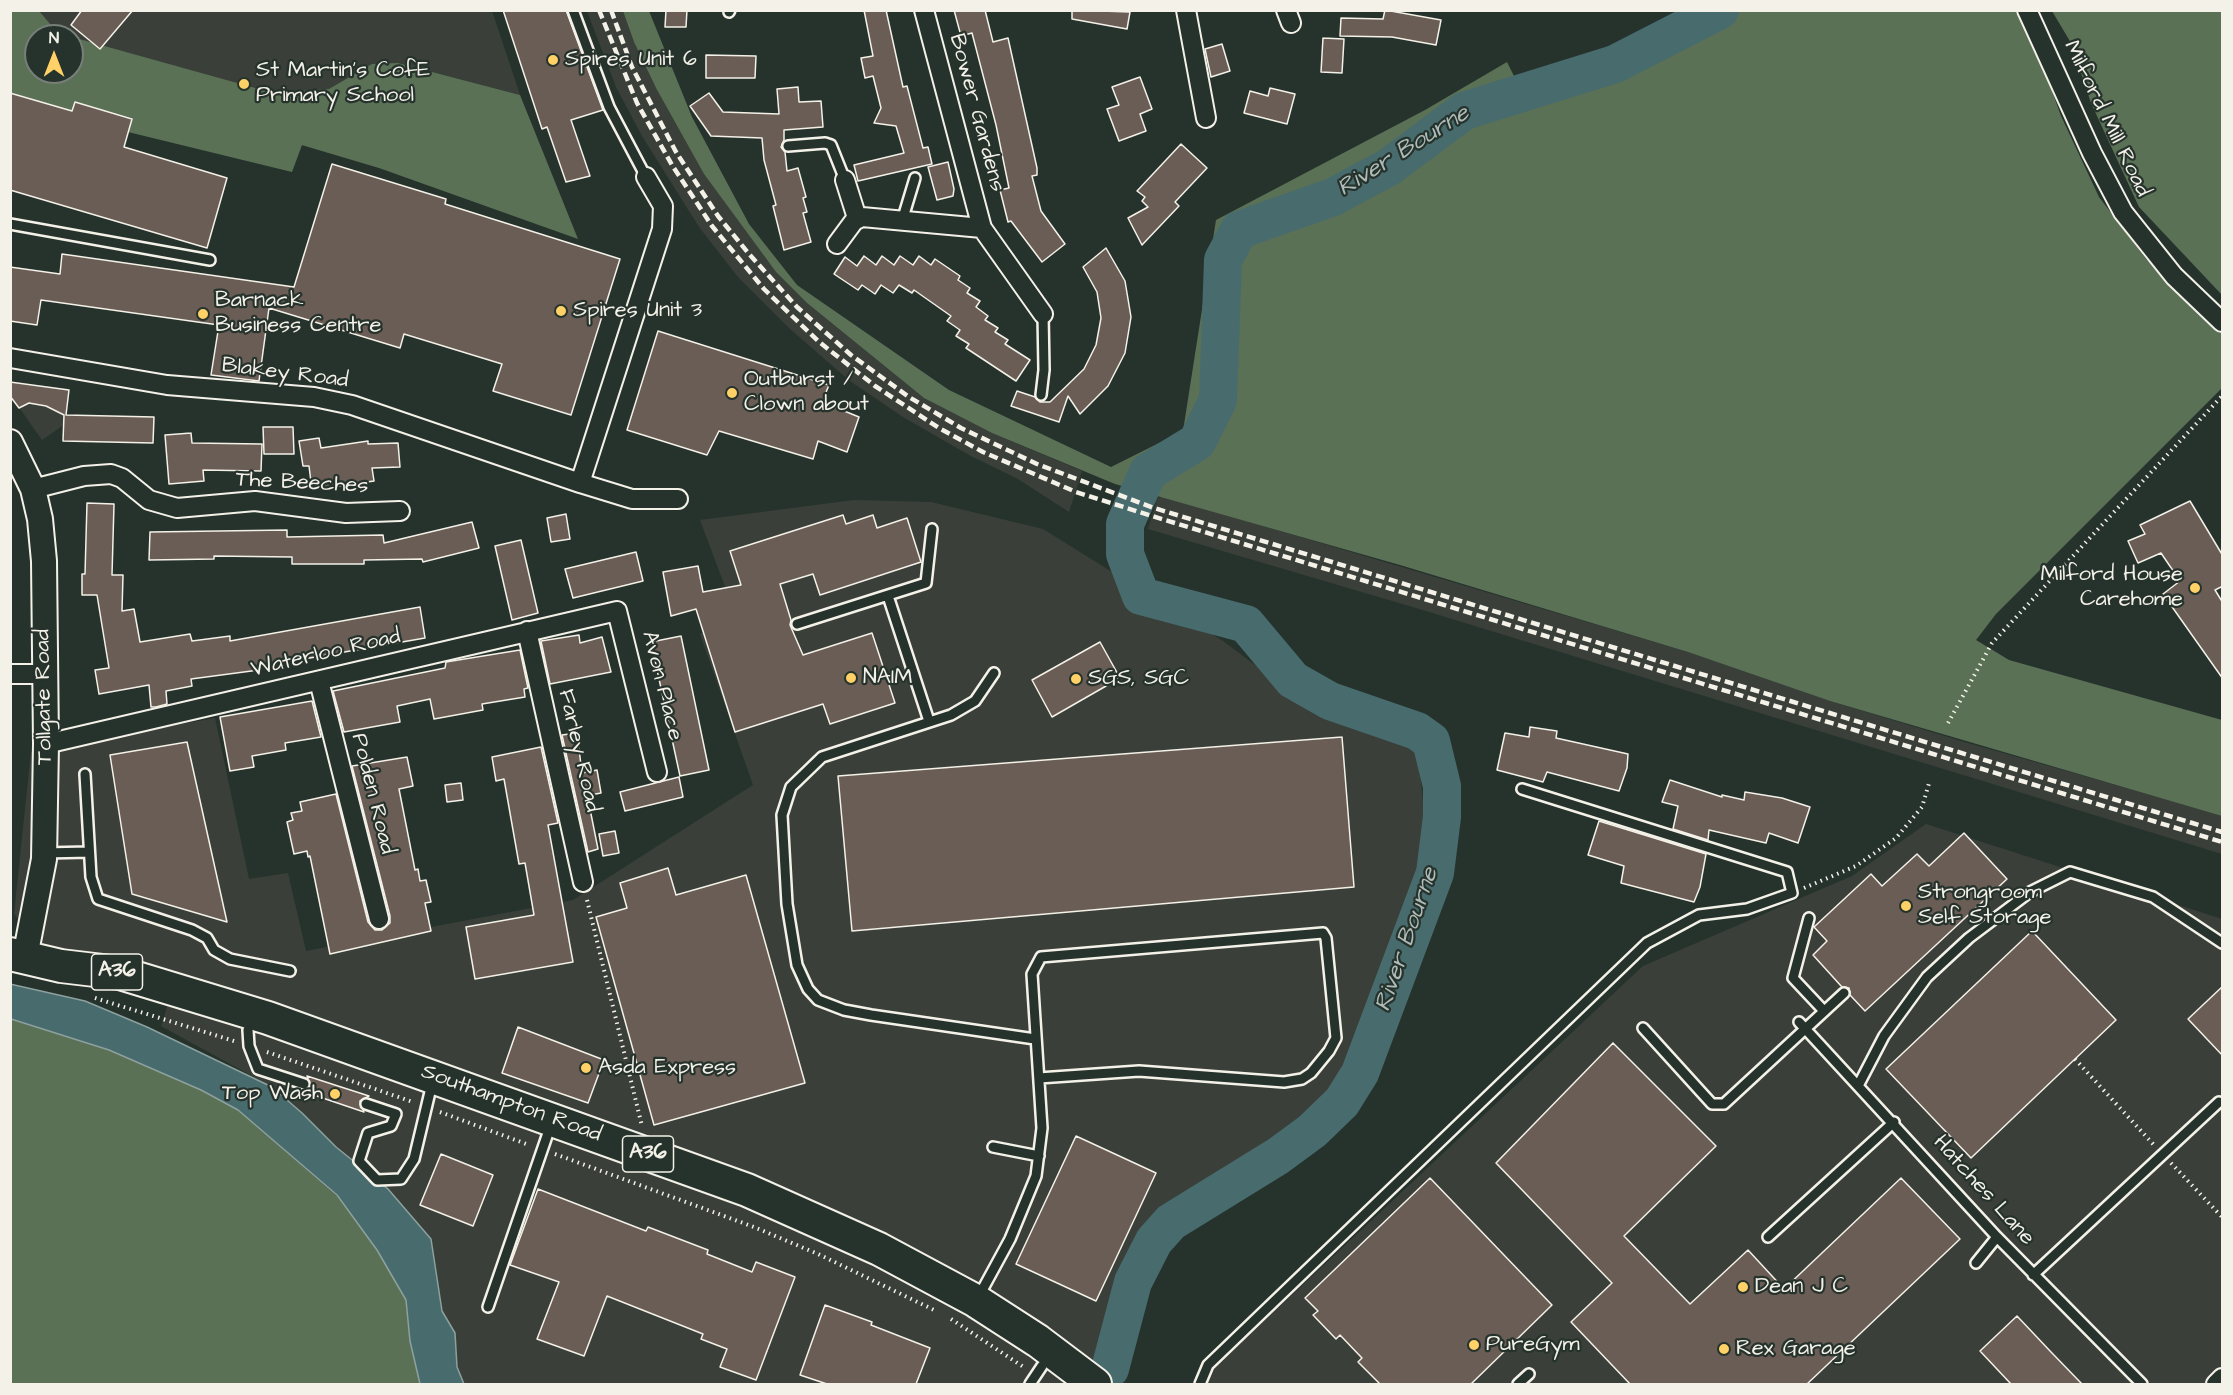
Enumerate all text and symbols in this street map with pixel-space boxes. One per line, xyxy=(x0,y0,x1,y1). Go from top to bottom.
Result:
north arrow xyxy=(24,24,84,84)
text: N xyxy=(49,27,59,49)
street label: Bower Gardens xyxy=(942,31,1010,195)
street label: Milford Mill Road xyxy=(2057,37,2155,201)
place label: Spires Unit 6 xyxy=(565,47,697,73)
marker: Spires Unit 6 xyxy=(546,53,560,67)
place label: St Martin's CofE Primary School xyxy=(256,58,430,110)
marker: St Martin's CofE Primary School xyxy=(237,77,251,91)
water label: River Bourne xyxy=(1333,100,1475,204)
place label: Barnack Business Centre xyxy=(215,288,381,340)
place label: Spires Unit 3 xyxy=(573,298,702,324)
marker: Spires Unit 3 xyxy=(554,304,568,318)
marker: Barnack Business Centre xyxy=(196,307,210,321)
street label: Blakey Road xyxy=(220,353,350,395)
place label: Outburst / Clown about xyxy=(744,367,869,418)
marker: Outburst / Clown about xyxy=(725,386,739,400)
street label: The Beeches xyxy=(235,467,369,501)
place label: Milford House Carehome xyxy=(2041,562,2183,614)
marker: Milford House Carehome xyxy=(2188,581,2202,595)
street label: Waterloo Road xyxy=(249,624,403,684)
street label: Avon Place xyxy=(635,628,687,744)
street label: Tollgate Road xyxy=(31,629,59,765)
place label: NAIM xyxy=(863,665,912,691)
place label: SGS, SGC xyxy=(1088,666,1189,692)
marker: NAIM xyxy=(844,671,858,685)
marker: SGS, SGC xyxy=(1069,672,1083,686)
street label: Farley Road xyxy=(551,687,605,815)
street label: Polden Road xyxy=(344,731,400,857)
water label: River Bourne xyxy=(1370,864,1446,1016)
place label: Strongroom Self Storage xyxy=(1918,880,2051,932)
marker: Strongroom Self Storage xyxy=(1899,899,1913,913)
road number: A36 xyxy=(92,954,142,990)
place label: Asda Express xyxy=(598,1055,736,1081)
street label: Southampton Road xyxy=(417,1059,605,1149)
marker: Asda Express xyxy=(579,1061,593,1075)
place label: Top Wash xyxy=(222,1081,323,1107)
marker: Top Wash xyxy=(328,1087,342,1101)
street label: Hatches Lane xyxy=(1927,1130,2039,1252)
road number: A36 xyxy=(622,1136,674,1172)
place label: Dean J C xyxy=(1755,1274,1848,1300)
marker: Dean J C xyxy=(1736,1280,1750,1294)
place label: PureGym xyxy=(1486,1332,1580,1358)
place label: Rex Garage xyxy=(1736,1336,1856,1362)
marker: PureGym xyxy=(1467,1338,1481,1352)
marker: Rex Garage xyxy=(1717,1342,1731,1356)

